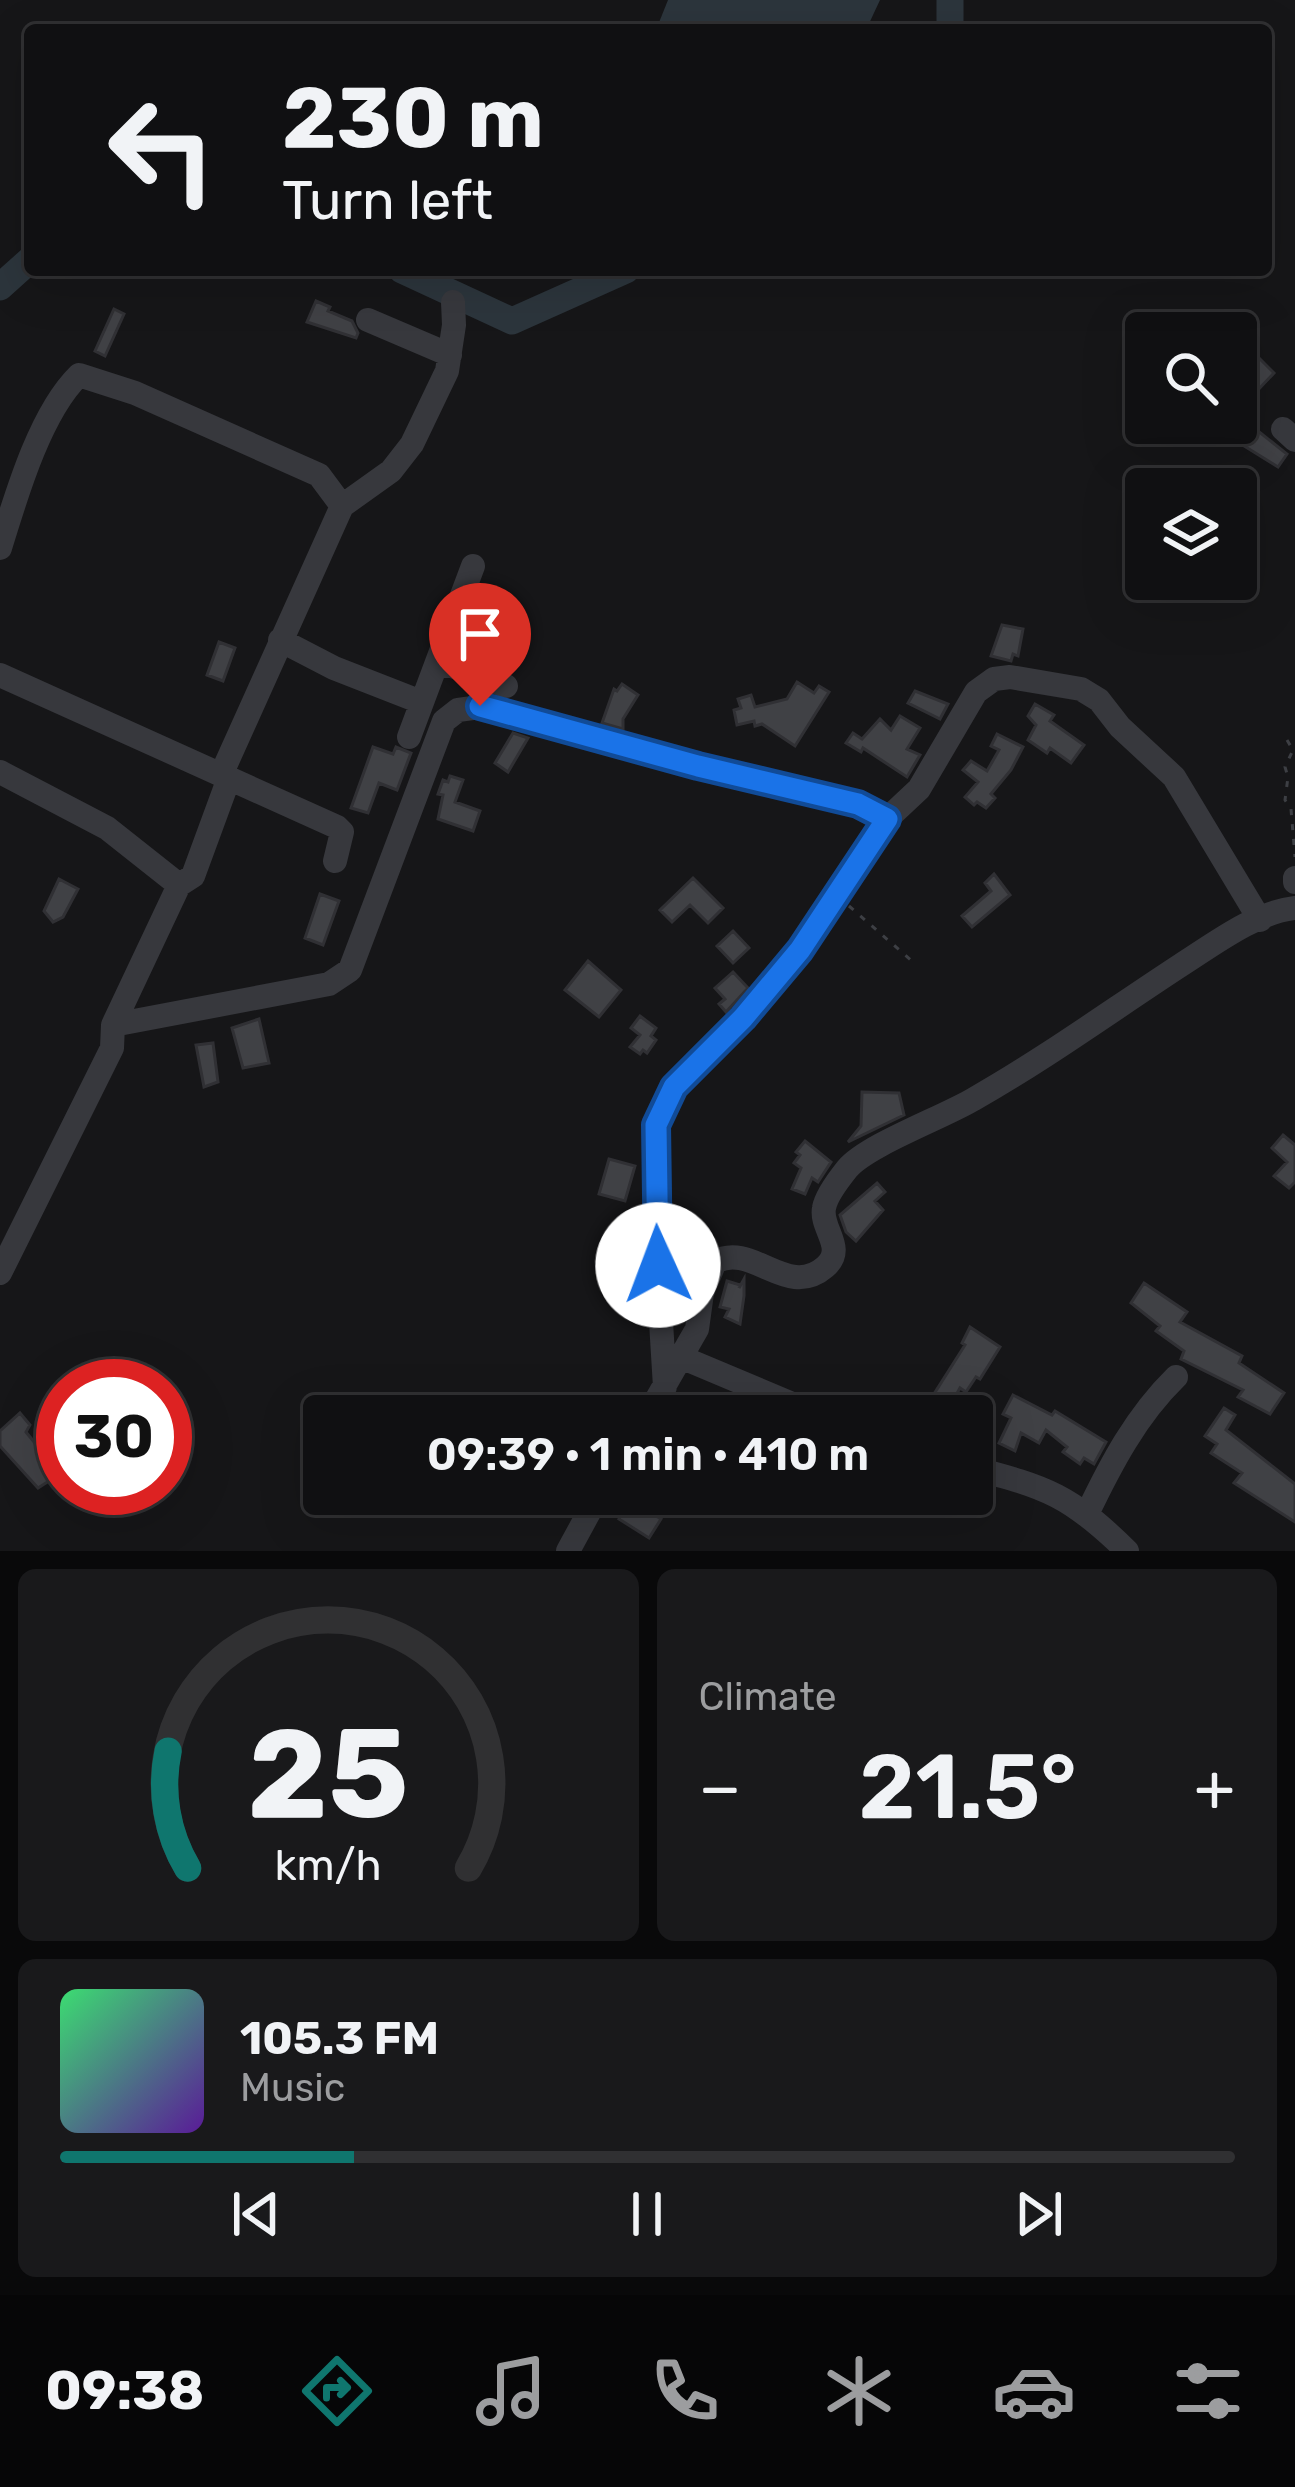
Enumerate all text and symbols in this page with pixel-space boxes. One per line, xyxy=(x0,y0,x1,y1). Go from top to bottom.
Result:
text: 230 m xyxy=(282,68,544,168)
icon: left xyxy=(84,72,240,228)
text: Turn left xyxy=(282,169,493,233)
map controls xyxy=(1125,312,1257,600)
button: search xyxy=(1125,312,1257,444)
button: layers xyxy=(1125,468,1257,600)
pin xyxy=(429,583,531,706)
icon: arrive xyxy=(447,601,513,667)
position arrow xyxy=(595,1202,721,1328)
speed limit sign: 30 xyxy=(36,1359,192,1515)
text: 09:39 · 1 min · 410 m xyxy=(427,1428,869,1481)
text: Climate xyxy=(699,1674,837,1720)
text: 25 xyxy=(247,1700,409,1848)
text: 21.5° xyxy=(858,1734,1077,1841)
text: − xyxy=(699,1748,741,1827)
text: + xyxy=(1194,1748,1235,1827)
text: km/h xyxy=(275,1840,382,1891)
text: 105.3 FM xyxy=(240,2012,439,2065)
text: Music xyxy=(240,2065,345,2111)
icon: previous xyxy=(223,2181,289,2247)
icon: pause xyxy=(614,2181,680,2247)
icon: next xyxy=(1006,2181,1072,2247)
icon: directions xyxy=(295,2349,379,2433)
icon: music xyxy=(469,2349,553,2433)
icon: phone xyxy=(643,2349,727,2433)
icon: climate xyxy=(817,2349,901,2433)
icon: car xyxy=(992,2349,1076,2433)
icon: filters xyxy=(1166,2349,1250,2433)
text: 09:38 xyxy=(45,2359,204,2423)

